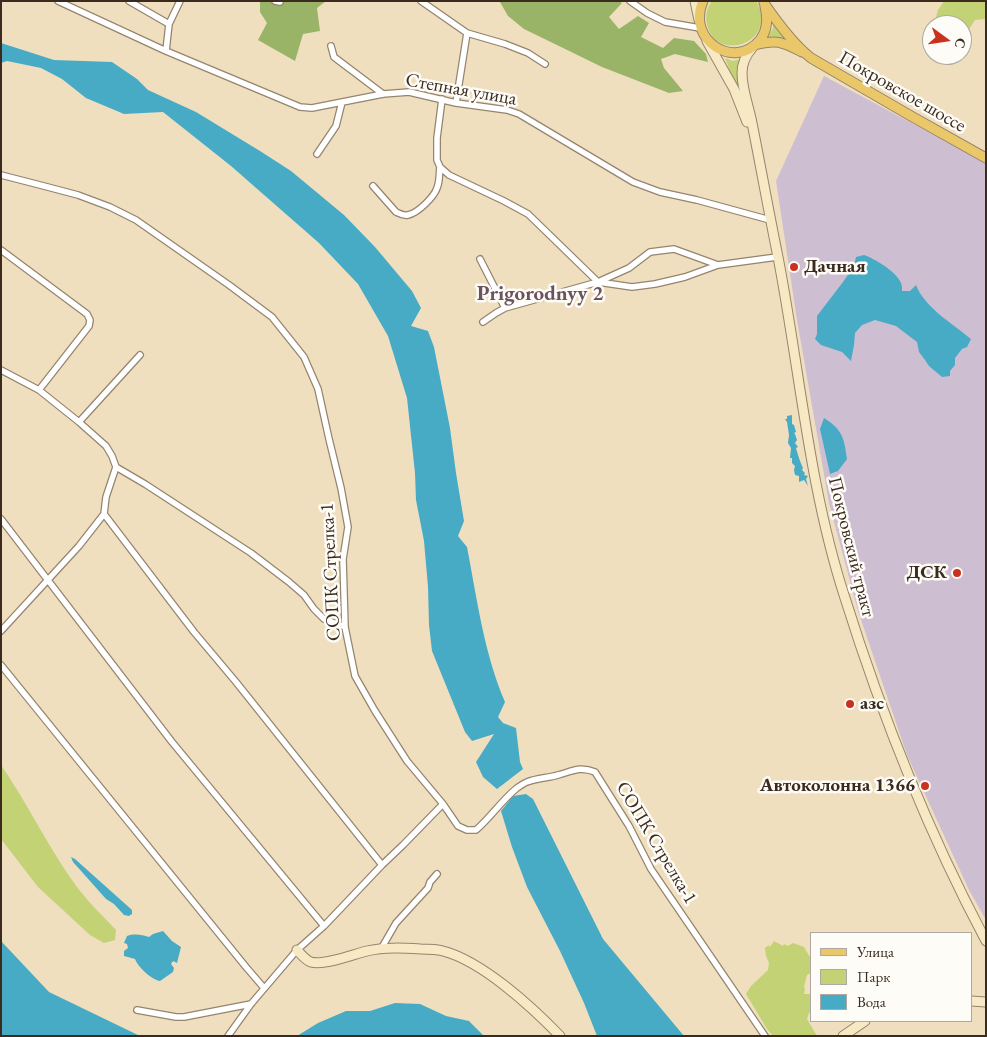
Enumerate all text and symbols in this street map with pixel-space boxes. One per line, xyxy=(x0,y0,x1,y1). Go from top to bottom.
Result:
north arrow xyxy=(922,15,972,65)
text: С xyxy=(951,36,971,50)
street label: Покровское шоссе xyxy=(834,46,970,138)
street label: Степная улица xyxy=(404,69,518,111)
place label: Дачная xyxy=(804,256,866,278)
marker: Дачная xyxy=(788,261,800,273)
district label: Prigorodnyy 2 xyxy=(477,281,603,307)
street label: Покровский тракт xyxy=(823,475,879,619)
street label: СОПК Стрелка-1 xyxy=(316,502,346,642)
place label: ДСК xyxy=(907,562,947,584)
marker: ДСК xyxy=(951,567,963,579)
place label: азс xyxy=(860,693,884,715)
marker: азс xyxy=(844,698,856,710)
place label: Автоколонна 1366 xyxy=(760,775,915,797)
street label: СОПК Стрелка-1 xyxy=(611,778,701,908)
marker: Автоколонна 1366 xyxy=(919,780,931,792)
legend xyxy=(810,932,972,1022)
text: Улица xyxy=(857,942,894,961)
text: Парк xyxy=(857,967,890,986)
text: Вода xyxy=(857,992,886,1011)

